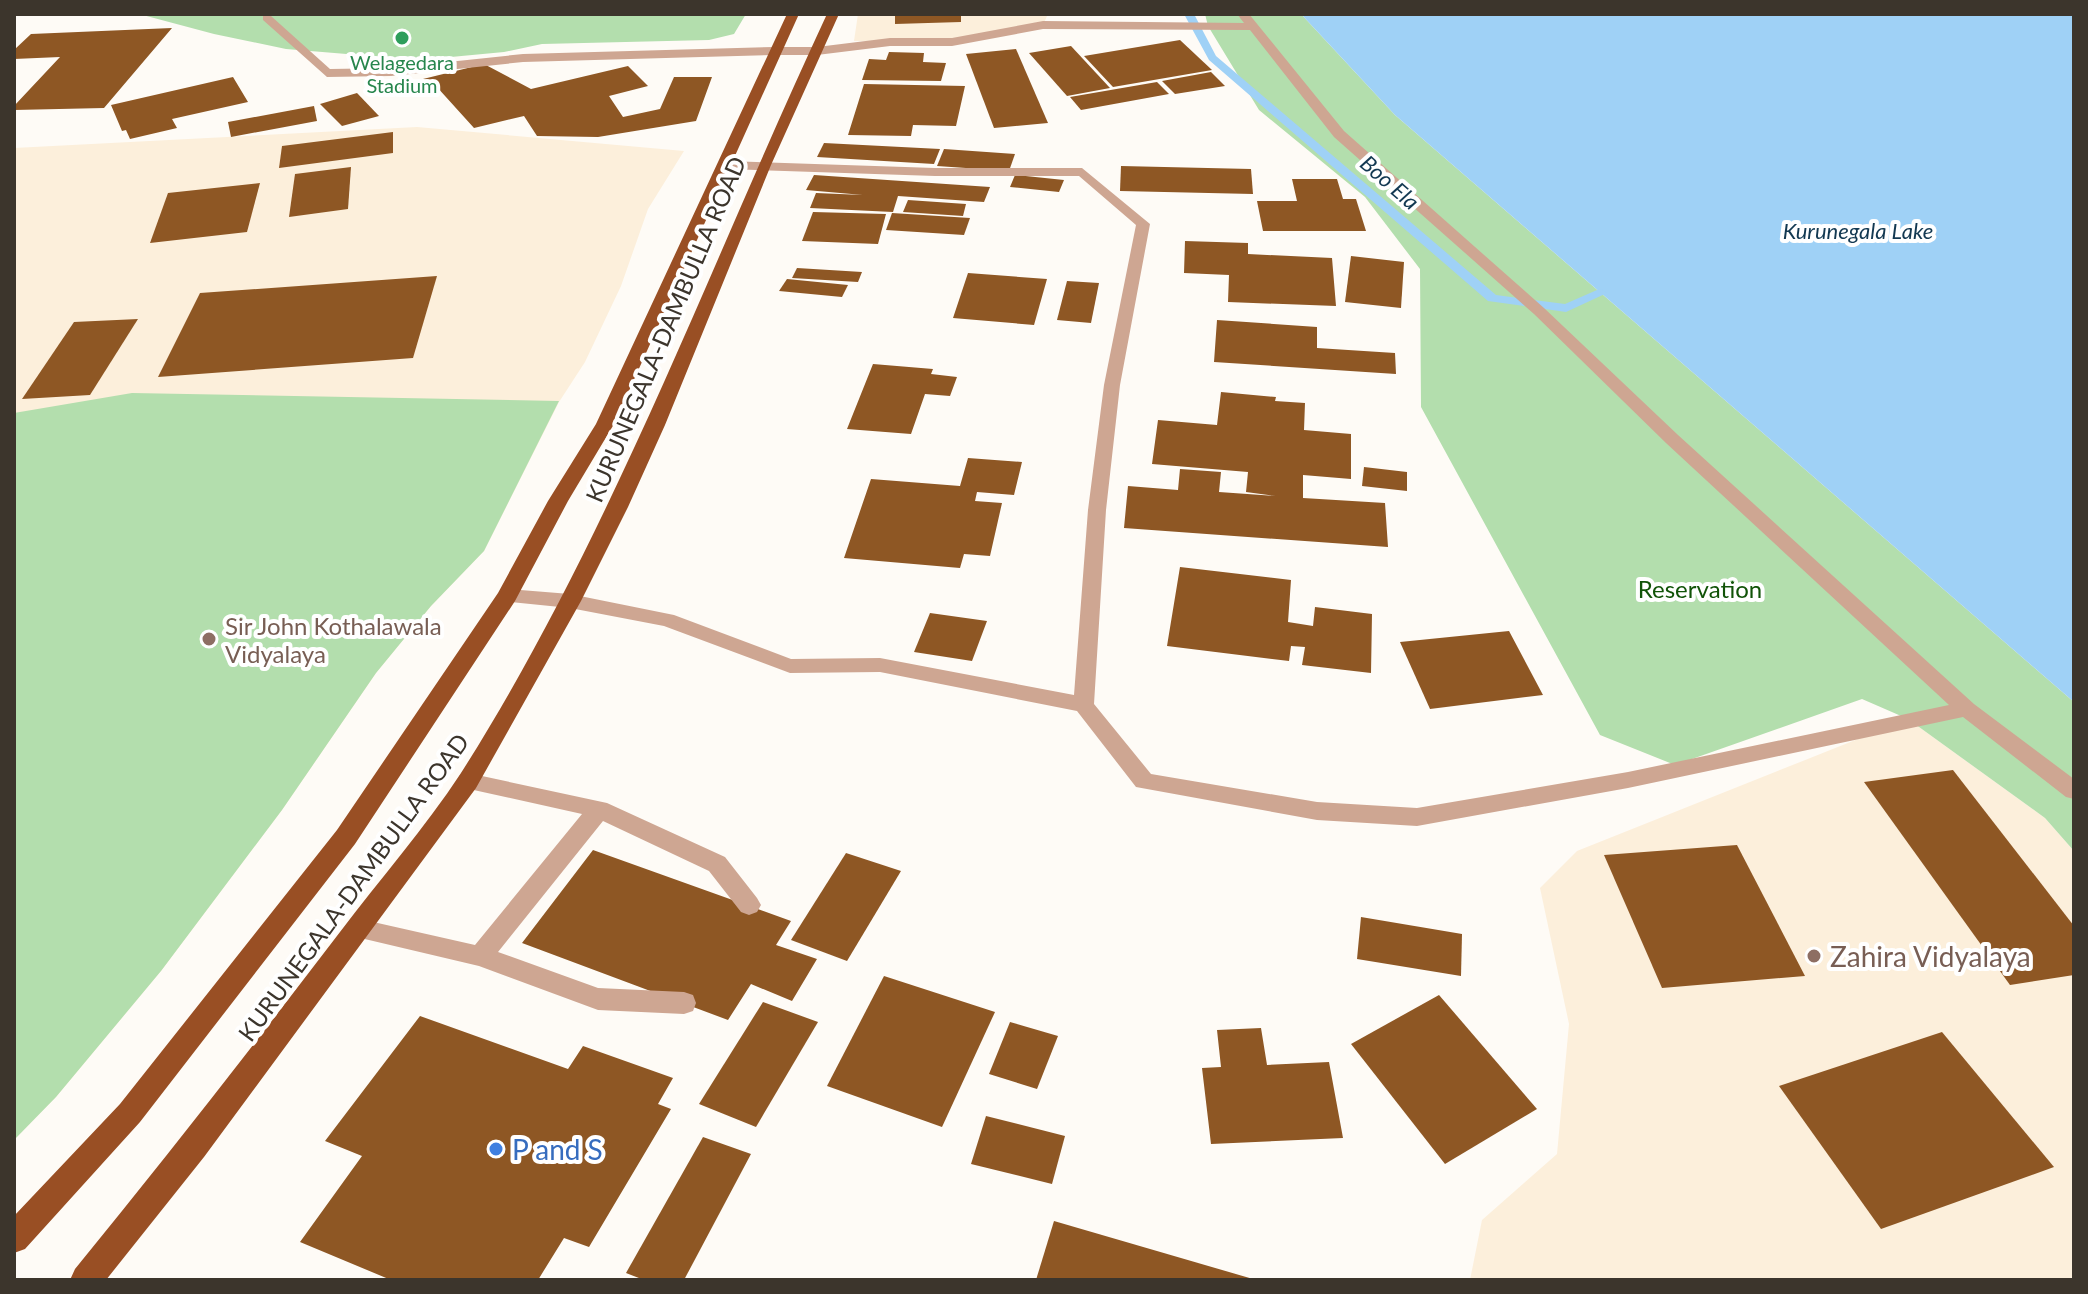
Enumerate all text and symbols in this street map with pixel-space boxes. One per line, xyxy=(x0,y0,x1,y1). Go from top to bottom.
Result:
marker: Welagedara Stadium xyxy=(393,29,411,47)
place label: Welagedara Stadium xyxy=(350,50,454,97)
water label: Boo Ela xyxy=(1355,149,1425,215)
street label: KURUNEGALA-DAMBULLA ROAD xyxy=(579,152,751,506)
water label: Kurunegala Lake xyxy=(1783,217,1933,244)
park label: Reservation xyxy=(1638,574,1762,603)
place label: Sir John Kothalawala Vidyalaya xyxy=(225,611,442,668)
marker: Sir John Kothalawala Vidyalaya xyxy=(200,630,218,648)
street label: KURUNEGALA-DAMBULLA ROAD xyxy=(232,728,474,1046)
place label: Zahira Vidyalaya xyxy=(1830,939,2031,973)
marker: Zahira Vidyalaya xyxy=(1805,947,1823,965)
place label: P and S xyxy=(512,1132,603,1166)
marker: P and S xyxy=(487,1140,505,1158)

